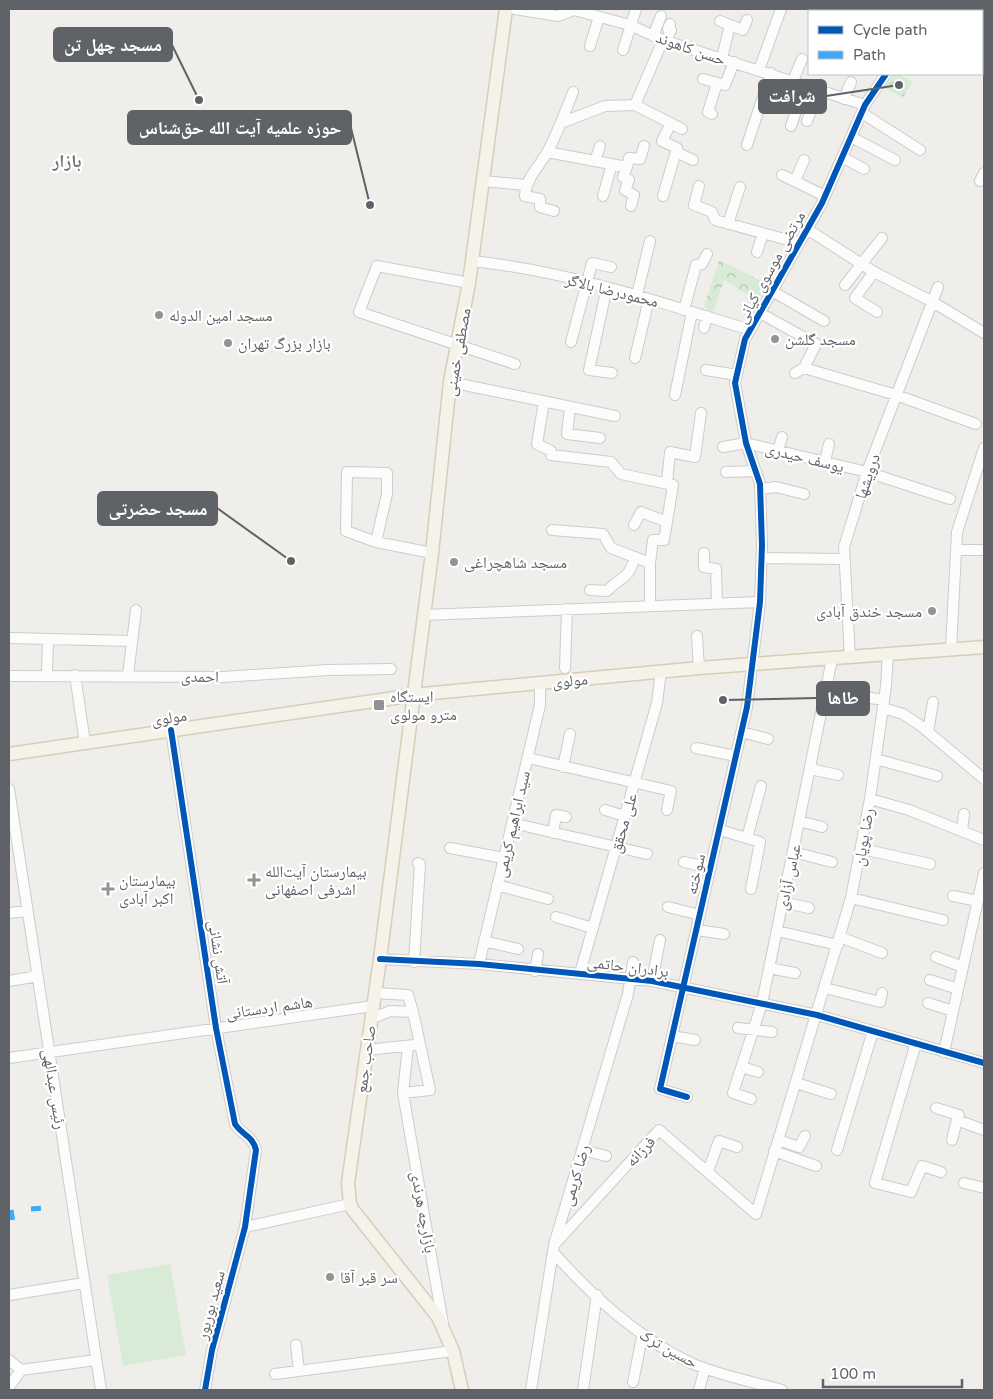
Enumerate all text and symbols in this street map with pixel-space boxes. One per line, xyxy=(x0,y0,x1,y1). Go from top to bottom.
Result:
legend xyxy=(808,10,983,75)
text: Cycle path xyxy=(853,21,927,39)
callout: مسجد چهل تن xyxy=(54,28,172,61)
street label: حسن کاهوند xyxy=(653,28,728,70)
text: مسجد چهل تن xyxy=(64,34,162,56)
text: Path xyxy=(853,46,886,64)
callout: شرافت xyxy=(759,80,826,113)
text: شرافت xyxy=(768,85,816,107)
callout: حوزه علمیه آیت الله حق‌شناس xyxy=(128,111,351,144)
text: حوزه علمیه آیت الله حق‌شناس xyxy=(139,117,342,139)
district label: بازار xyxy=(52,150,81,172)
street label: مرتضی موسوی کیانی xyxy=(732,208,810,327)
street label: محمودرضا بالاگر xyxy=(562,269,661,312)
place label: مسجد امین الدوله xyxy=(169,306,273,326)
street label: مصطفی خمینی xyxy=(440,306,476,398)
marker: مسجد امین الدوله xyxy=(153,309,165,321)
place label: مسجد گلشن xyxy=(785,330,856,350)
marker: مسجد گلشن xyxy=(769,333,781,345)
place label: بازار بزرگ تهران xyxy=(238,334,331,354)
marker: بازار بزرگ تهران xyxy=(222,337,234,349)
street label: یوسف حیدری xyxy=(763,439,846,477)
street label: درویشها xyxy=(851,451,885,502)
callout: مسجد حضرتی xyxy=(98,492,217,525)
text: مسجد حضرتی xyxy=(109,498,207,520)
place label: مسجد شاهچراغی xyxy=(464,553,567,573)
marker: مسجد شاهچراغی xyxy=(448,556,460,568)
place label: مسجد خندق آبادی xyxy=(816,602,922,622)
marker: مسجد خندق آبادی xyxy=(926,605,938,617)
street label: احمدی xyxy=(181,667,219,687)
street label: مولوی xyxy=(552,669,589,693)
callout: طاها xyxy=(817,682,869,715)
place label: ایستگاه مترو مولوی xyxy=(390,687,457,725)
text: طاها xyxy=(827,687,859,709)
marker: ایستگاه مترو مولوی xyxy=(372,698,386,712)
street label: مولوی xyxy=(150,706,188,730)
street label: سید ابراهیم کریمی xyxy=(491,769,535,880)
street label: علی محقق xyxy=(606,791,642,856)
street label: رضا پویان xyxy=(849,806,879,868)
street label: عباس آزادی xyxy=(772,842,806,912)
street label: سوخته xyxy=(682,852,710,897)
place label: بیمارستان آیت‌الله اشرفی اصفهانی xyxy=(265,862,367,900)
place label: بیمارستان اکبر آبادی xyxy=(119,871,176,909)
marker: بیمارستان آیت‌الله اشرفی اصفهانی xyxy=(247,873,261,887)
marker: بیمارستان اکبر آبادی xyxy=(101,882,115,896)
street label: آتش نشانی xyxy=(204,919,233,986)
street label: برادران حاتمی xyxy=(586,952,670,982)
street label: هاشم اردستانی xyxy=(224,992,314,1024)
street label: صاحب جمع xyxy=(351,1024,381,1094)
street label: رئیس عبدالهی xyxy=(38,1047,70,1131)
street label: فرزانه xyxy=(622,1132,660,1171)
street label: رضا کریمی xyxy=(557,1142,595,1208)
street label: بازارچه هرندی xyxy=(406,1170,440,1255)
street label: سعید بوربور xyxy=(192,1268,230,1343)
place label: سر قبر آقا xyxy=(340,1268,398,1288)
marker: سر قبر آقا xyxy=(324,1271,336,1283)
street label: حسین ترک xyxy=(636,1325,701,1373)
scale bar xyxy=(823,1356,962,1388)
text: 100 m xyxy=(830,1365,876,1383)

